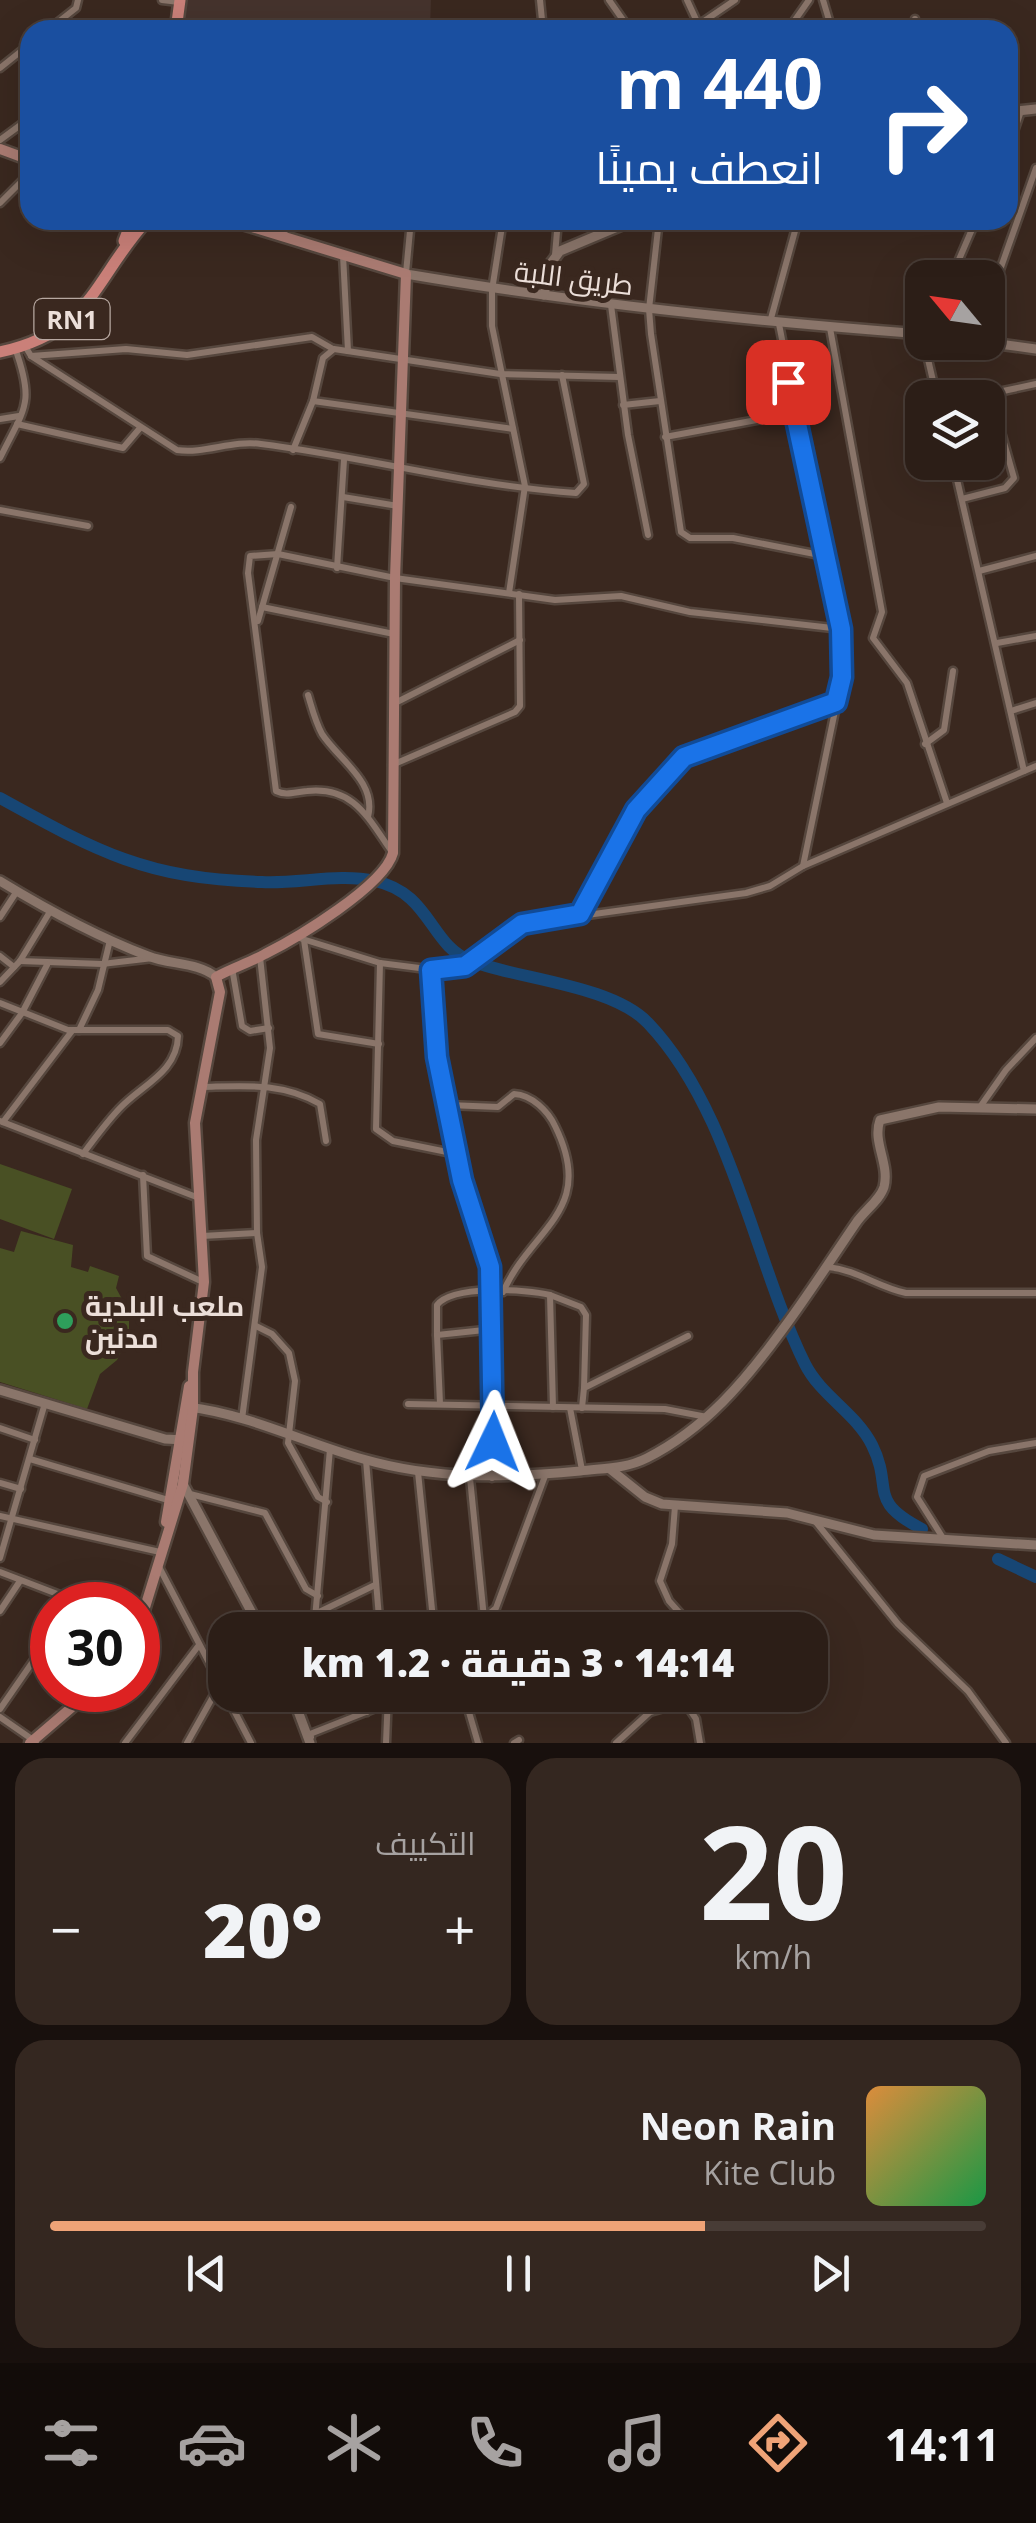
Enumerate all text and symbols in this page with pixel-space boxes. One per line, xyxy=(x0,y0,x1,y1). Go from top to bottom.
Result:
text: 440 m xyxy=(616,34,823,130)
icon: right xyxy=(858,60,988,190)
text: انعطف يمينًا xyxy=(595,136,823,197)
street label: طريق اللبة xyxy=(512,251,636,303)
north arrow xyxy=(905,260,1005,360)
map controls xyxy=(905,260,1005,480)
road number: RN1 xyxy=(34,299,110,339)
pin xyxy=(746,340,831,425)
icon: arrive xyxy=(761,355,816,410)
button: layers xyxy=(905,380,1005,480)
place label: ملعب البلدية مدنين xyxy=(85,1286,244,1356)
marker: ملعب البلدية مدنين xyxy=(54,1310,76,1332)
position arrow xyxy=(441,1390,545,1494)
speed limit sign: 30 xyxy=(30,1582,160,1712)
text: 14:14 · 3 دقيقة · 1.2 km xyxy=(302,1636,734,1688)
text: 20 xyxy=(699,1781,848,1958)
text: التكييف xyxy=(375,1821,476,1864)
text: 20° xyxy=(203,1878,323,1980)
text: − xyxy=(50,1891,81,1966)
text: + xyxy=(444,1891,476,1966)
text: km/h xyxy=(734,1935,812,1978)
text: Neon Rain xyxy=(640,2099,836,2151)
text: Kite Club xyxy=(703,2151,836,2194)
icon: previous xyxy=(179,2246,234,2301)
icon: pause xyxy=(491,2246,546,2301)
icon: next xyxy=(803,2246,858,2301)
icon: filters xyxy=(36,2408,106,2478)
icon: car xyxy=(177,2408,247,2478)
icon: climate xyxy=(319,2408,389,2478)
icon: phone xyxy=(460,2408,530,2478)
icon: music xyxy=(602,2408,672,2478)
icon: directions xyxy=(743,2408,813,2478)
text: 14:11 xyxy=(885,2413,1000,2474)

